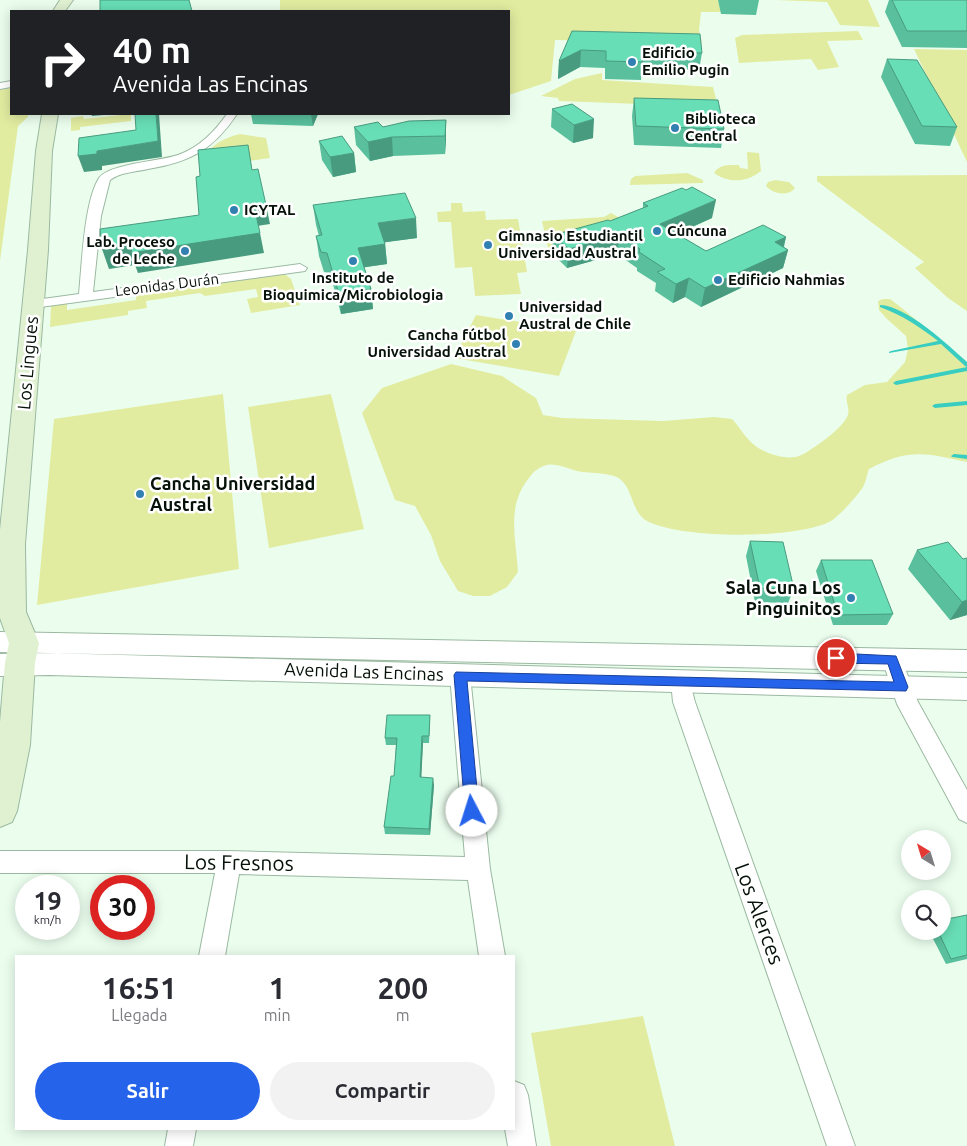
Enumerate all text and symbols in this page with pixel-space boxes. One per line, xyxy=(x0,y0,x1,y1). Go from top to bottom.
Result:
icon: right xyxy=(30,30,95,95)
text: 40 m xyxy=(113,30,191,70)
place label: Edificio Emilio Pugin xyxy=(642,44,729,78)
marker: Edificio Emilio Pugin xyxy=(626,56,638,68)
text: Avenida Las Encinas xyxy=(113,71,308,96)
place label: Biblioteca Central xyxy=(685,110,756,144)
marker: Biblioteca Central xyxy=(669,122,681,134)
place label: ICYTAL xyxy=(244,201,295,218)
marker: ICYTAL xyxy=(228,204,240,216)
place label: Cúncuna xyxy=(667,222,727,239)
marker: Cúncuna xyxy=(651,225,663,237)
place label: Gimnasio Estudiantil Universidad Austral xyxy=(498,227,643,261)
place label: Lab. Proceso de Leche xyxy=(86,233,175,267)
marker: Gimnasio Estudiantil Universidad Austral xyxy=(482,239,494,251)
marker: Lab. Proceso de Leche xyxy=(179,245,191,257)
marker: Instituto de Bioquimica/Microbiologia xyxy=(347,255,359,267)
place label: Instituto de Bioquimica/Microbiologia xyxy=(263,269,443,303)
street label: Leonidas Durán xyxy=(114,270,220,299)
place label: Edificio Nahmias xyxy=(728,271,845,288)
marker: Edificio Nahmias xyxy=(712,274,724,286)
place label: Universidad Austral de Chile xyxy=(519,298,631,332)
marker: Universidad Austral de Chile xyxy=(503,310,515,322)
street label: Los Lingues xyxy=(13,315,41,411)
place label: Cancha fútbol Universidad Austral xyxy=(368,326,506,360)
marker: Cancha fútbol Universidad Austral xyxy=(510,338,522,350)
place label: Cancha Universidad Austral xyxy=(150,473,315,514)
marker: Cancha Universidad Austral xyxy=(134,488,146,500)
place label: Sala Cuna Los Pinguinitos xyxy=(726,577,841,618)
marker: Sala Cuna Los Pinguinitos xyxy=(845,592,857,604)
pin xyxy=(815,637,857,679)
icon: arrive xyxy=(822,644,850,672)
street label: Avenida Las Encinas xyxy=(284,658,444,684)
position arrow xyxy=(445,784,497,836)
north arrow xyxy=(901,830,951,880)
map controls xyxy=(901,830,951,940)
street label: Los Fresnos xyxy=(184,849,294,875)
street label: Los Alerces xyxy=(731,860,789,968)
speed limit sign: 30 xyxy=(90,875,155,940)
text: 19 xyxy=(33,887,62,915)
button: search xyxy=(901,890,951,940)
text: km/h xyxy=(34,913,61,926)
text: 16:51 xyxy=(102,971,177,1005)
text: 1 xyxy=(269,971,286,1005)
text: 200 xyxy=(377,971,428,1005)
text: Llegada xyxy=(111,1006,167,1024)
text: min xyxy=(264,1006,291,1024)
text: m xyxy=(396,1006,410,1024)
button: Salir xyxy=(35,1062,260,1120)
button: Compartir xyxy=(270,1062,495,1120)

